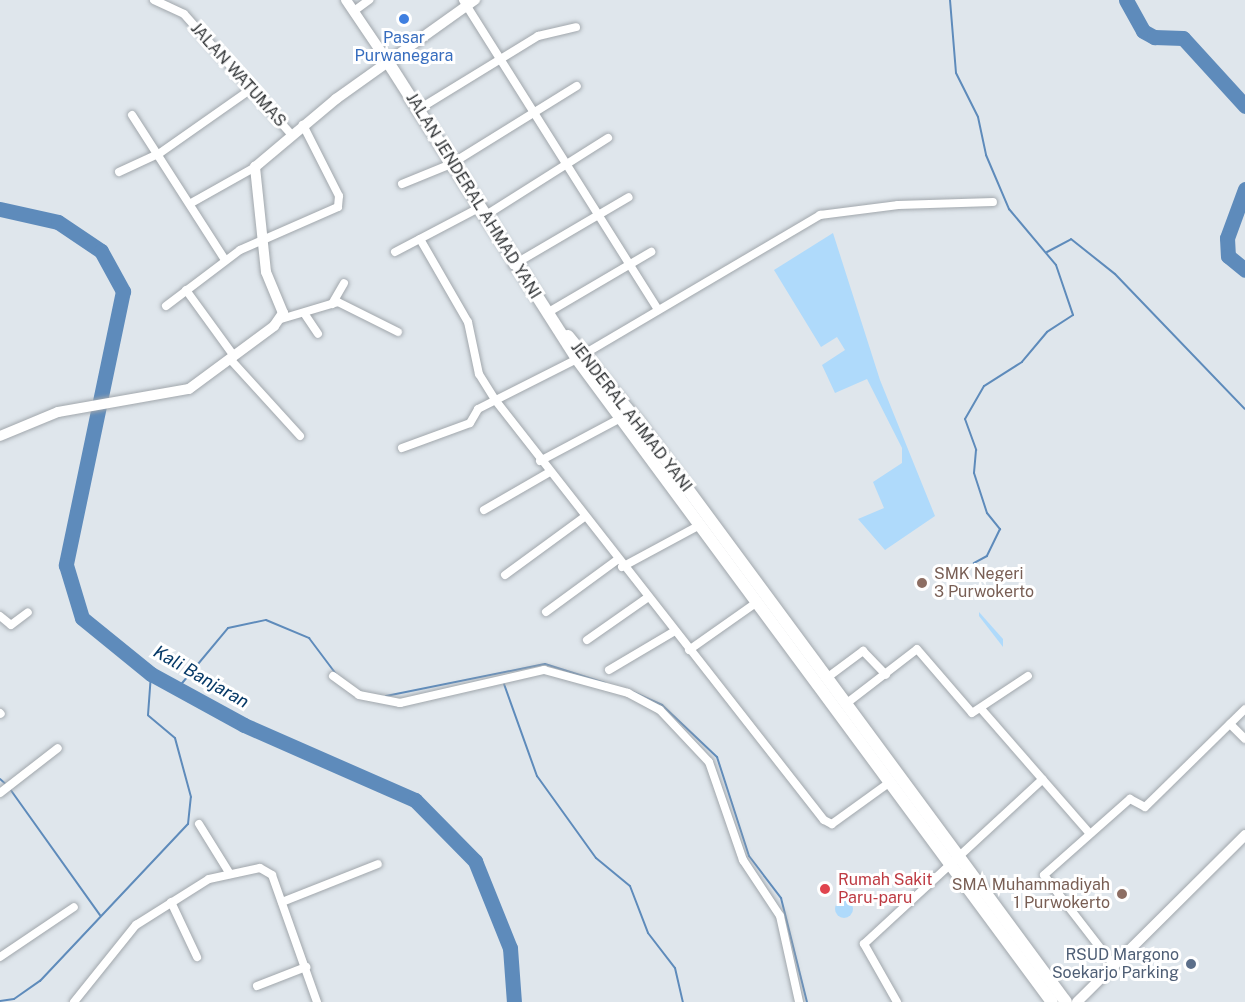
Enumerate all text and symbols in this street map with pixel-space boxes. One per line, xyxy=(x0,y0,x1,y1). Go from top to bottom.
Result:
marker: Pasar Purwanegara xyxy=(397,12,411,26)
street label: JALAN WATUMAS xyxy=(186,19,290,131)
place label: Pasar Purwanegara xyxy=(355,28,453,66)
street label: JALAN JENDERAL AHMAD YANI xyxy=(401,90,545,302)
street label: JENDERAL AHMAD YANI xyxy=(566,338,696,496)
place label: SMK Negeri 3 Purwokerto xyxy=(934,564,1034,602)
marker: SMK Negeri 3 Purwokerto xyxy=(915,576,929,590)
water label: Kali Banjaran xyxy=(149,641,253,713)
place label: Rumah Sakit Paru-paru xyxy=(838,870,933,908)
place label: SMA Muhammadiyah 1 Purwokerto xyxy=(952,875,1110,913)
marker: Rumah Sakit Paru-paru xyxy=(816,880,834,898)
marker: SMA Muhammadiyah 1 Purwokerto xyxy=(1115,887,1129,901)
place label: RSUD Margono Soekarjo Parking xyxy=(1052,945,1179,983)
marker: RSUD Margono Soekarjo Parking xyxy=(1184,957,1198,971)

